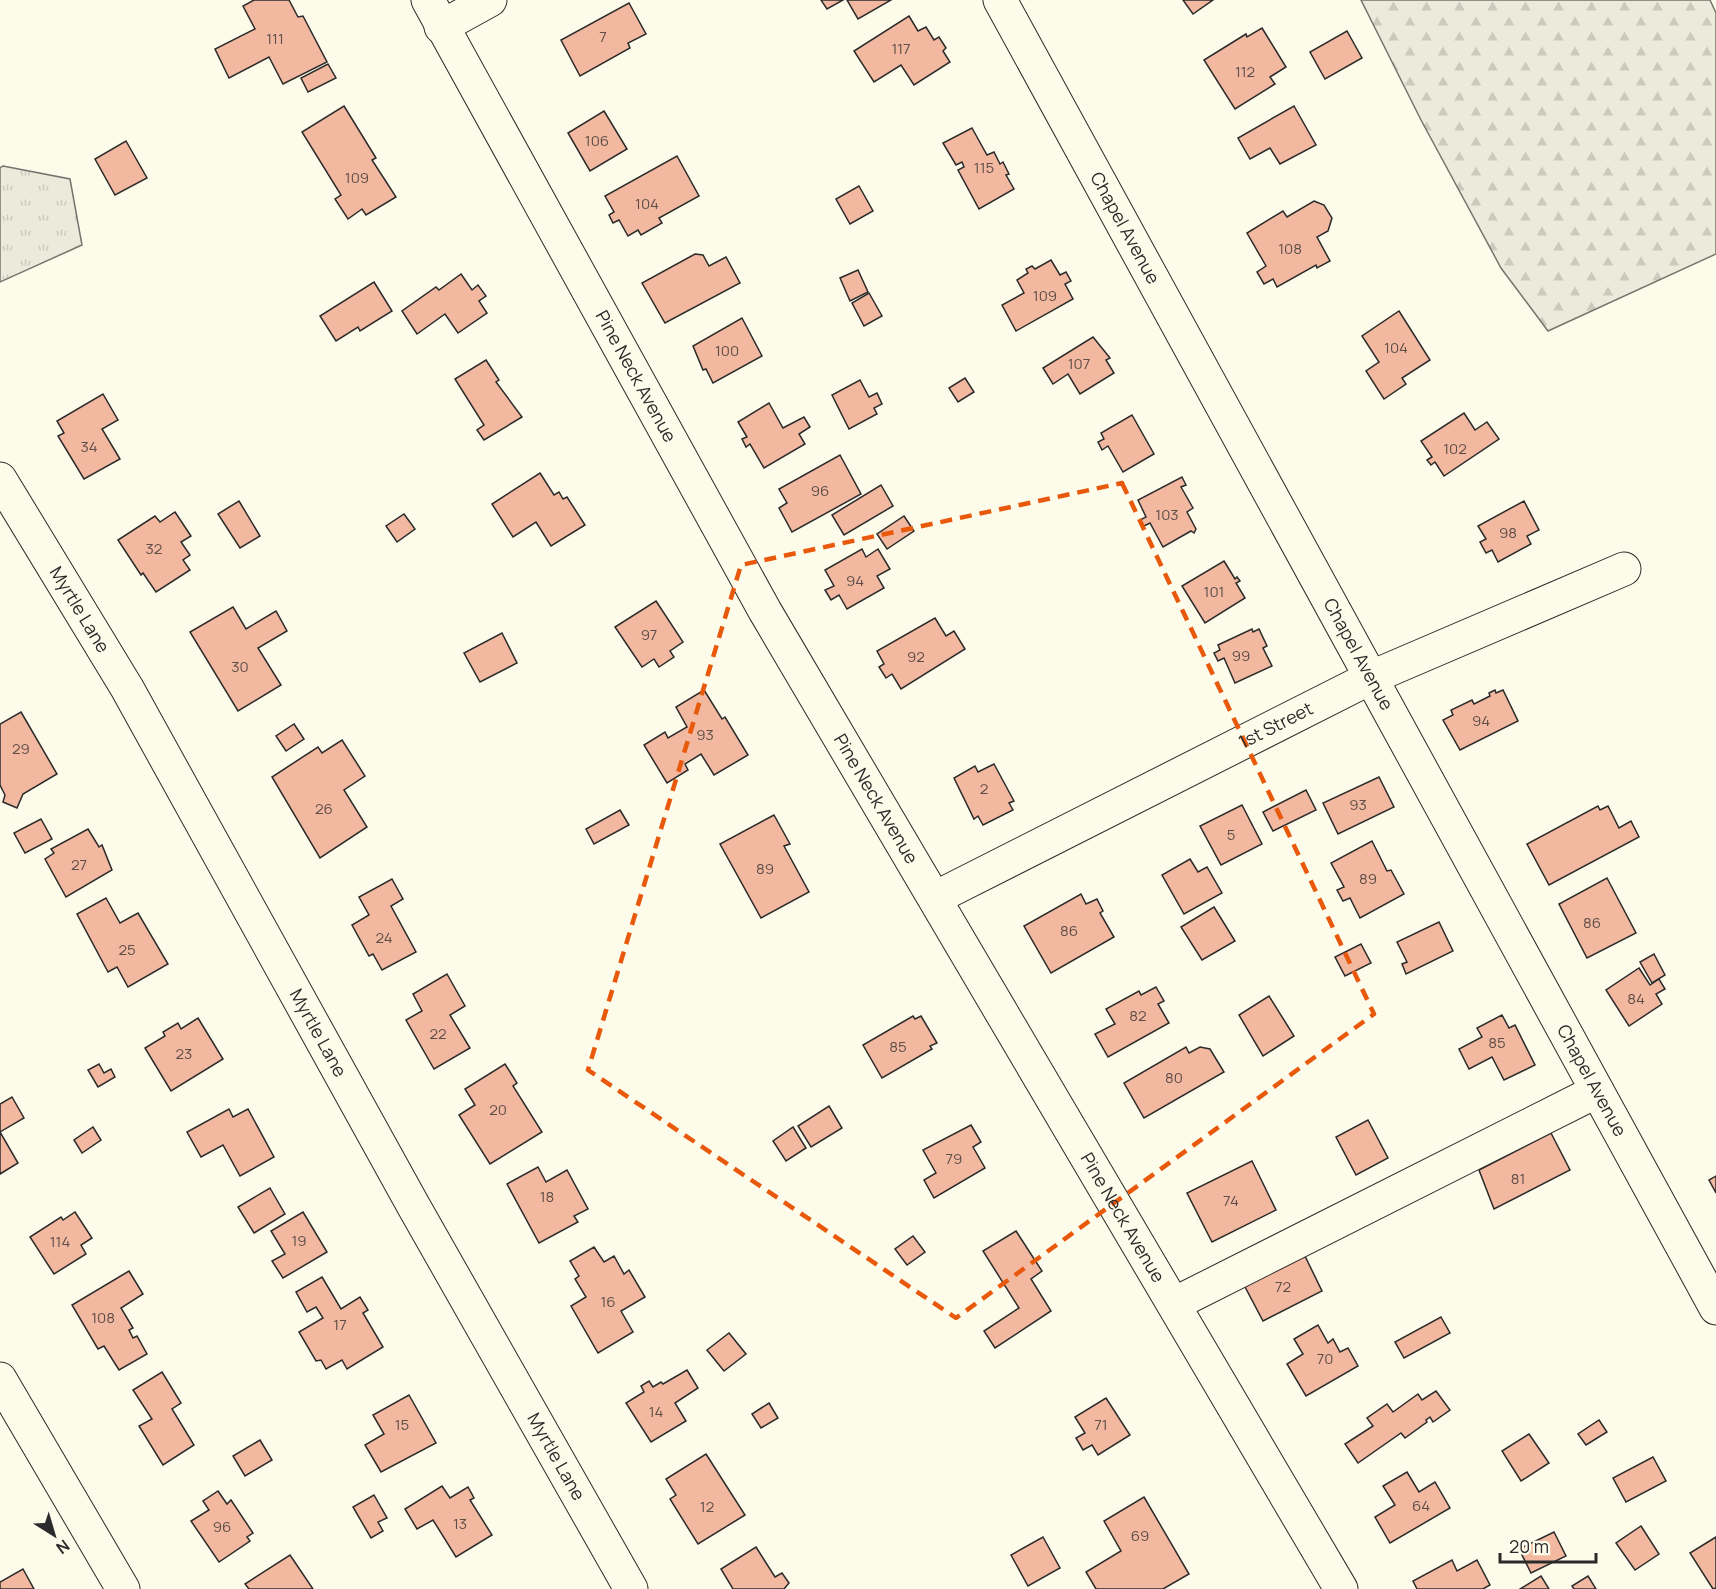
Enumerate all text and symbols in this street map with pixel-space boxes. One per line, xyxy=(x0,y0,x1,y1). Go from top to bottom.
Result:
house number: 7 xyxy=(599,26,607,47)
house number: 111 xyxy=(266,28,284,49)
house number: 117 xyxy=(891,38,911,59)
house number: 112 xyxy=(1235,61,1255,82)
house number: 106 xyxy=(585,130,609,151)
house number: 115 xyxy=(974,157,994,178)
house number: 109 xyxy=(345,167,369,188)
street label: Chapel Avenue xyxy=(1085,167,1166,288)
house number: 104 xyxy=(635,193,659,214)
house number: 108 xyxy=(1278,238,1302,259)
house number: 109 xyxy=(1033,285,1057,306)
street label: Pine Neck Avenue xyxy=(591,306,683,446)
house number: 104 xyxy=(1384,337,1408,358)
house number: 100 xyxy=(715,340,739,361)
house number: 107 xyxy=(1068,353,1090,374)
house number: 34 xyxy=(80,436,98,457)
house number: 102 xyxy=(1443,438,1467,459)
house number: 96 xyxy=(811,480,829,501)
house number: 103 xyxy=(1155,504,1179,525)
house number: 98 xyxy=(1499,522,1517,543)
house number: 32 xyxy=(146,538,162,559)
street label: Myrtle Lane xyxy=(45,562,116,657)
house number: 94 xyxy=(846,570,864,591)
house number: 101 xyxy=(1204,581,1224,602)
street label: Chapel Avenue xyxy=(1319,594,1399,714)
house number: 97 xyxy=(641,624,657,645)
house number: 99 xyxy=(1232,645,1250,666)
house number: 92 xyxy=(907,646,925,667)
house number: 30 xyxy=(231,656,249,677)
street label: 1st Street xyxy=(1234,696,1317,754)
house number: 94 xyxy=(1472,710,1490,731)
house number: 93 xyxy=(696,724,714,745)
street label: Pine Neck Avenue xyxy=(829,729,924,868)
house number: 29 xyxy=(12,738,30,759)
house number: 2 xyxy=(980,778,988,799)
house number: 93 xyxy=(1349,794,1367,815)
house number: 26 xyxy=(315,798,333,819)
house number: 5 xyxy=(1227,824,1235,845)
house number: 27 xyxy=(71,854,87,875)
house number: 89 xyxy=(756,858,774,879)
house number: 89 xyxy=(1359,868,1377,889)
house number: 86 xyxy=(1583,912,1601,933)
house number: 86 xyxy=(1060,920,1078,941)
house number: 24 xyxy=(375,927,393,948)
house number: 25 xyxy=(118,939,136,960)
street label: Myrtle Lane xyxy=(285,984,353,1081)
house number: 84 xyxy=(1627,988,1645,1009)
house number: 82 xyxy=(1129,1005,1147,1026)
street label: Chapel Avenue xyxy=(1552,1020,1633,1140)
house number: 22 xyxy=(429,1023,447,1044)
house number: 85 xyxy=(1488,1032,1506,1053)
house number: 85 xyxy=(889,1036,907,1057)
house number: 23 xyxy=(176,1043,192,1064)
house number: 80 xyxy=(1165,1067,1183,1088)
house number: 20 xyxy=(489,1099,507,1120)
house number: 79 xyxy=(946,1148,962,1169)
street label: Pine Neck Avenue xyxy=(1076,1148,1171,1287)
house number: 81 xyxy=(1511,1168,1525,1189)
house number: 18 xyxy=(540,1186,554,1207)
house number: 74 xyxy=(1223,1190,1239,1211)
house number: 19 xyxy=(291,1230,307,1251)
house number: 114 xyxy=(50,1231,70,1252)
house number: 72 xyxy=(1275,1276,1291,1297)
house number: 16 xyxy=(600,1291,616,1312)
house number: 108 xyxy=(91,1307,115,1328)
house number: 17 xyxy=(333,1314,347,1335)
house number: 70 xyxy=(1317,1348,1333,1369)
house number: 14 xyxy=(649,1401,663,1422)
street label: Myrtle Lane xyxy=(522,1408,591,1504)
house number: 15 xyxy=(395,1414,409,1435)
house number: 71 xyxy=(1094,1414,1108,1435)
house number: 64 xyxy=(1412,1495,1430,1516)
house number: 12 xyxy=(700,1496,714,1517)
north arrow xyxy=(24,1505,84,1565)
house number: 13 xyxy=(453,1513,467,1534)
house number: 96 xyxy=(213,1516,231,1537)
house number: 69 xyxy=(1131,1525,1149,1546)
scale bar xyxy=(1500,1526,1596,1564)
text: 20 m xyxy=(1509,1534,1549,1558)
text: N xyxy=(52,1535,74,1559)

